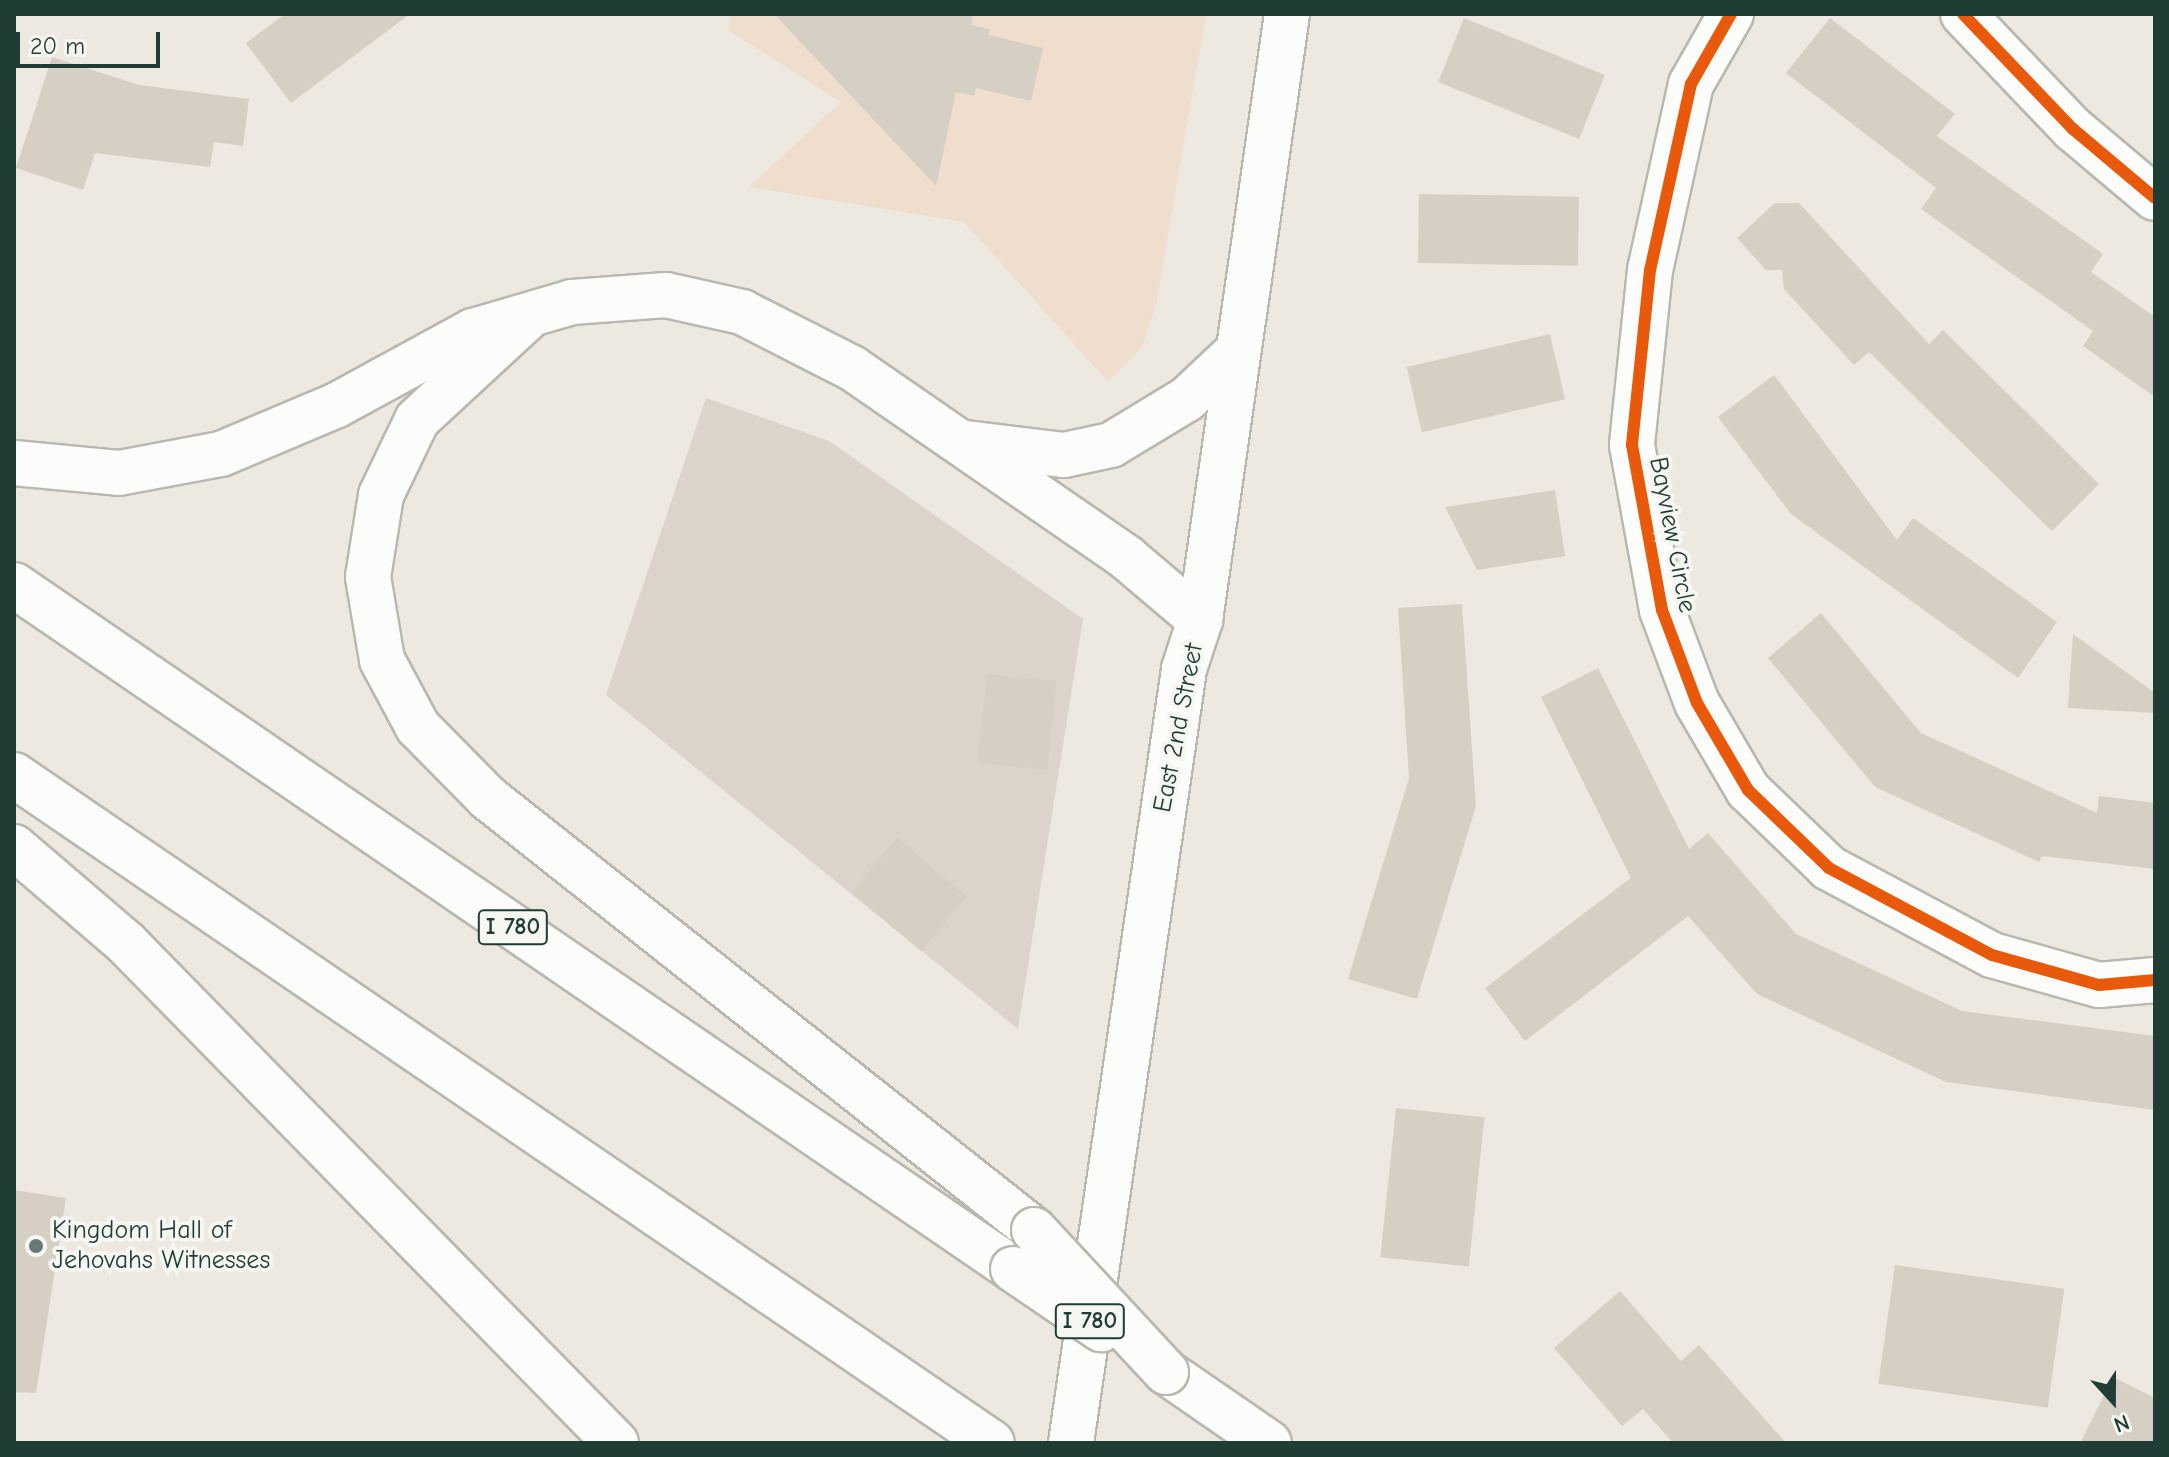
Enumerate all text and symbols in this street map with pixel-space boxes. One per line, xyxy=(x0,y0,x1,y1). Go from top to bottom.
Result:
scale bar xyxy=(20,16,164,66)
text: 20 m xyxy=(30,32,85,60)
street label: Bayview Circle xyxy=(1642,455,1702,615)
street label: East 2nd Street xyxy=(1147,641,1211,815)
road number: I 780 xyxy=(477,907,549,947)
place label: Kingdom Hall of Jehovahs Witnesses xyxy=(52,1215,270,1276)
marker: Kingdom Hall of Jehovahs Witnesses xyxy=(27,1237,45,1255)
road number: I 780 xyxy=(1054,1301,1126,1341)
north arrow xyxy=(2073,1361,2153,1441)
text: N xyxy=(2110,1409,2133,1438)

